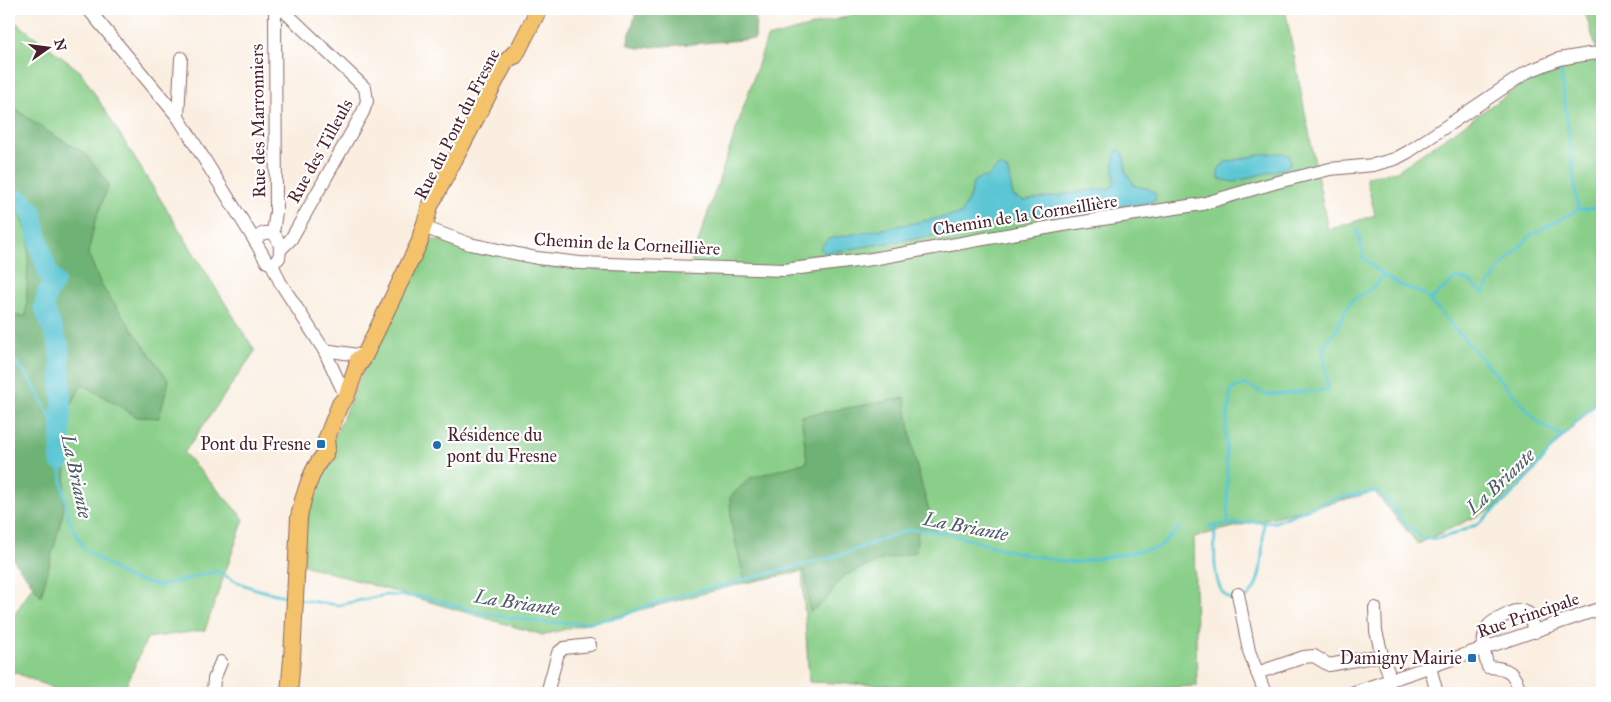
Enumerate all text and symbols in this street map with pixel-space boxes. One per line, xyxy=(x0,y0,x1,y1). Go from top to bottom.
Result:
north arrow xyxy=(22,22,72,72)
text: N xyxy=(50,37,70,53)
street label: Rue des Marronniers xyxy=(246,44,270,198)
street label: Rue du Pont du Fresne xyxy=(409,45,505,203)
street label: Rue des Tilleuls xyxy=(282,95,358,207)
street label: Chemin de la Corneillière xyxy=(931,190,1119,240)
street label: Chemin de la Corneillière xyxy=(533,228,721,260)
place label: Résidence du pont du Fresne xyxy=(446,424,557,467)
water label: La Briante xyxy=(56,431,97,521)
place label: Pont du Fresne xyxy=(200,433,311,455)
marker: Pont du Fresne xyxy=(315,438,327,450)
marker: Résidence du pont du Fresne xyxy=(431,439,443,451)
water label: La Briante xyxy=(1461,443,1540,520)
water label: La Briante xyxy=(921,507,1011,546)
water label: La Briante xyxy=(472,584,562,621)
street label: Rue Principale xyxy=(1474,587,1582,643)
place label: Damigny Mairie xyxy=(1340,647,1462,670)
marker: Damigny Mairie xyxy=(1466,652,1478,664)

